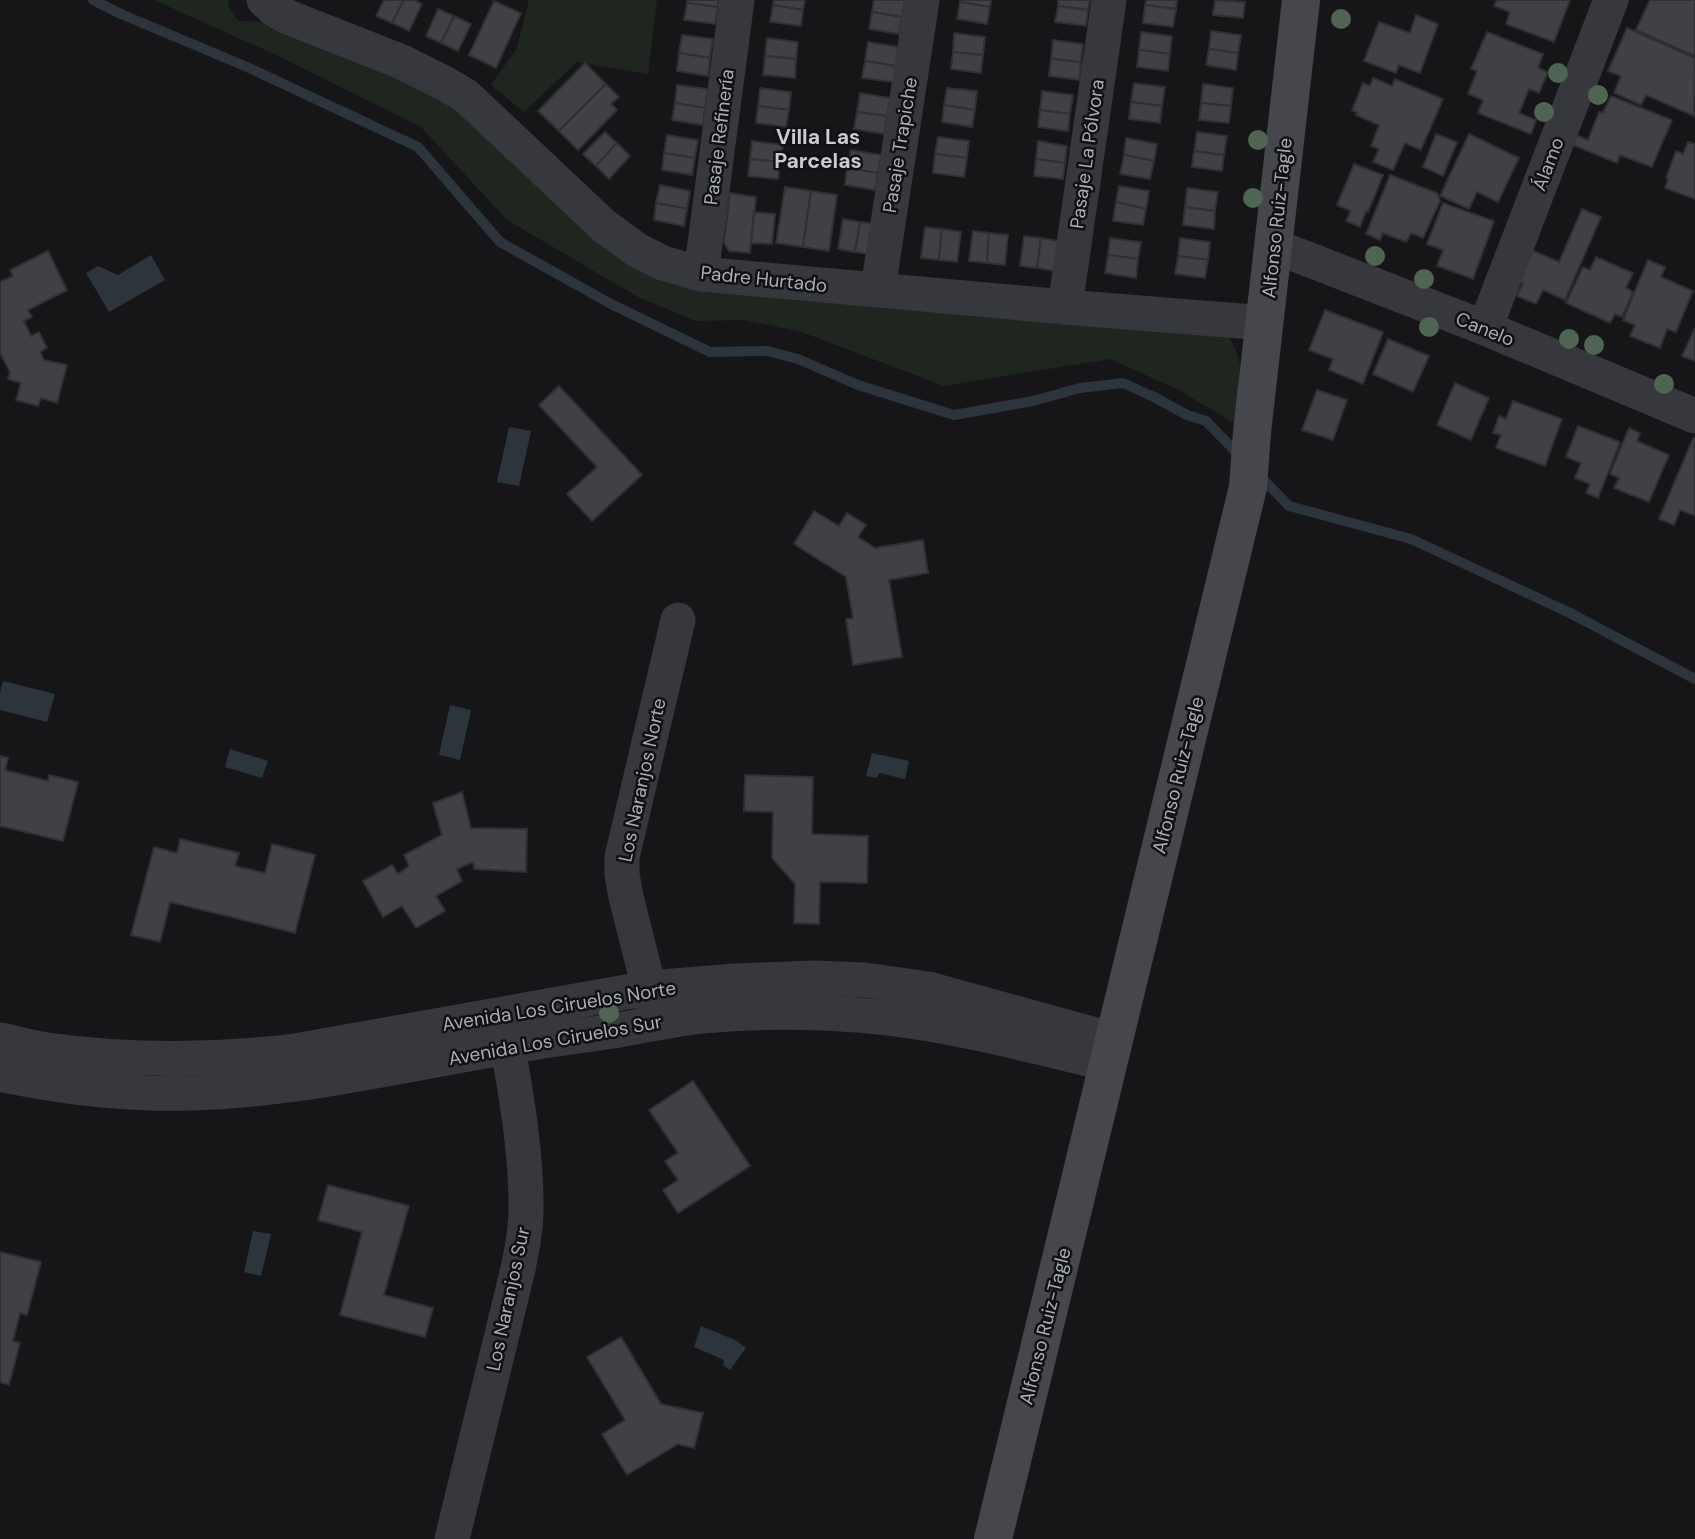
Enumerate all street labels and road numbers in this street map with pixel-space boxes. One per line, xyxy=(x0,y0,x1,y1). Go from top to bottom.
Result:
street label: Pasaje Refinería xyxy=(698,68,740,206)
street label: Pasaje Trapiche xyxy=(877,75,923,215)
street label: Pasaje La Pólvora xyxy=(1064,78,1110,230)
street label: Álamo xyxy=(1526,134,1570,194)
street label: Alfonso Ruiz-Tagle xyxy=(1256,137,1298,299)
street label: Padre Hurtado xyxy=(699,260,829,298)
street label: Canelo xyxy=(1452,306,1518,352)
street label: Alfonso Ruiz-Tagle xyxy=(1146,694,1210,856)
street label: Los Naranjos Norte xyxy=(612,696,672,864)
street label: Avenida Los Ciruelos Norte xyxy=(440,975,678,1037)
street label: Avenida Los Ciruelos Sur xyxy=(446,1009,664,1071)
street label: Los Naranjos Sur xyxy=(481,1225,535,1373)
street label: Alfonso Ruiz-Tagle xyxy=(1013,1245,1077,1407)

